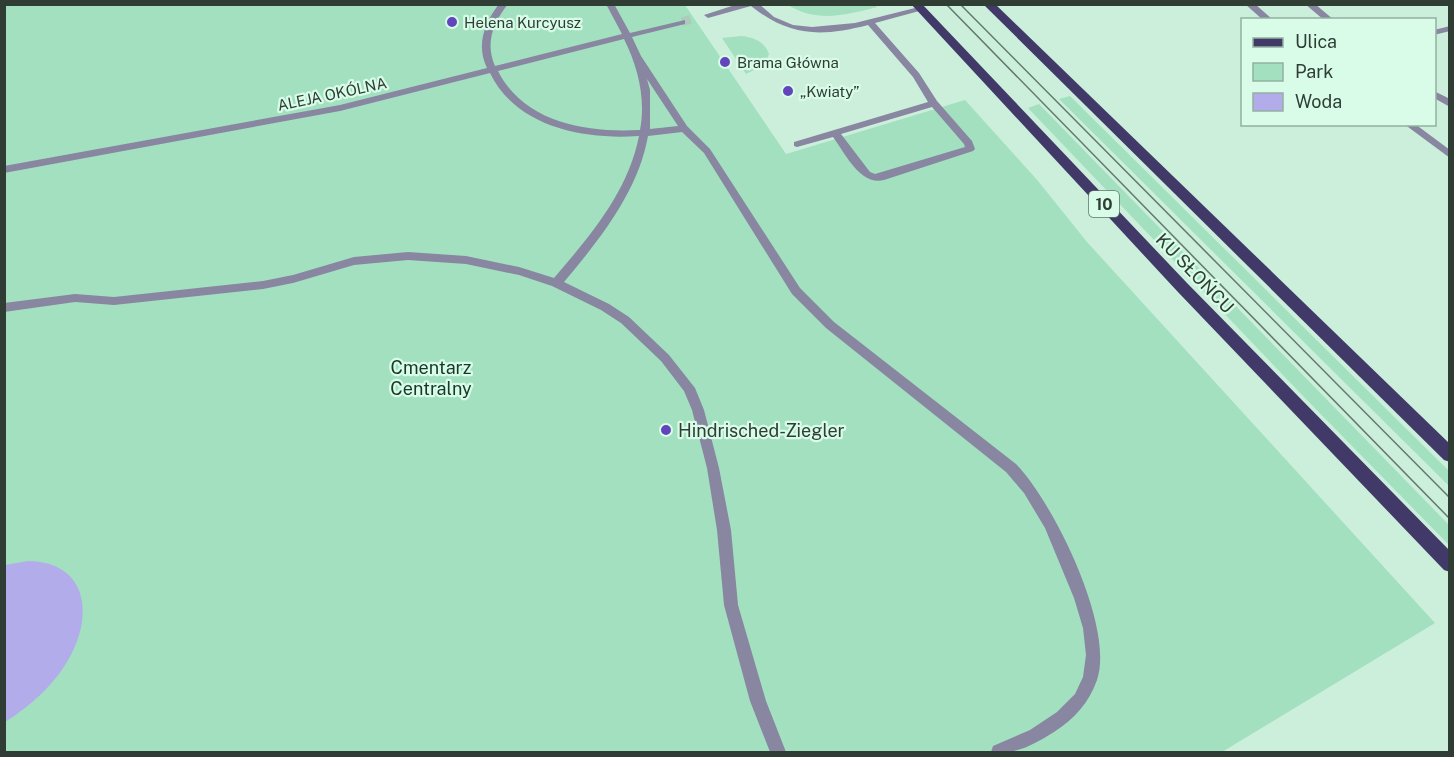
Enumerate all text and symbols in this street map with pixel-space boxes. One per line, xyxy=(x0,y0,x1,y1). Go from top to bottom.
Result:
place label: Helena Kurcyusz xyxy=(464,14,581,31)
marker: Helena Kurcyusz xyxy=(445,15,459,29)
legend xyxy=(1241,18,1436,126)
text: Ulica xyxy=(1295,31,1337,52)
place label: Brama Główna xyxy=(737,54,839,71)
marker: Brama Główna xyxy=(718,55,732,69)
text: Park xyxy=(1295,61,1333,82)
street label: ALEJA OKÓLNA xyxy=(276,73,389,114)
place label: „Kwiaty” xyxy=(800,83,859,100)
marker: „Kwiaty” xyxy=(781,84,795,98)
text: Woda xyxy=(1295,91,1342,112)
road number: 10 xyxy=(1089,191,1119,217)
street label: KU SŁOŃCU xyxy=(1152,228,1239,317)
park label: Cmentarz Centralny xyxy=(390,357,472,399)
place label: Hindrisched-Ziegler xyxy=(678,420,845,441)
marker: Hindrisched-Ziegler xyxy=(659,423,673,437)

